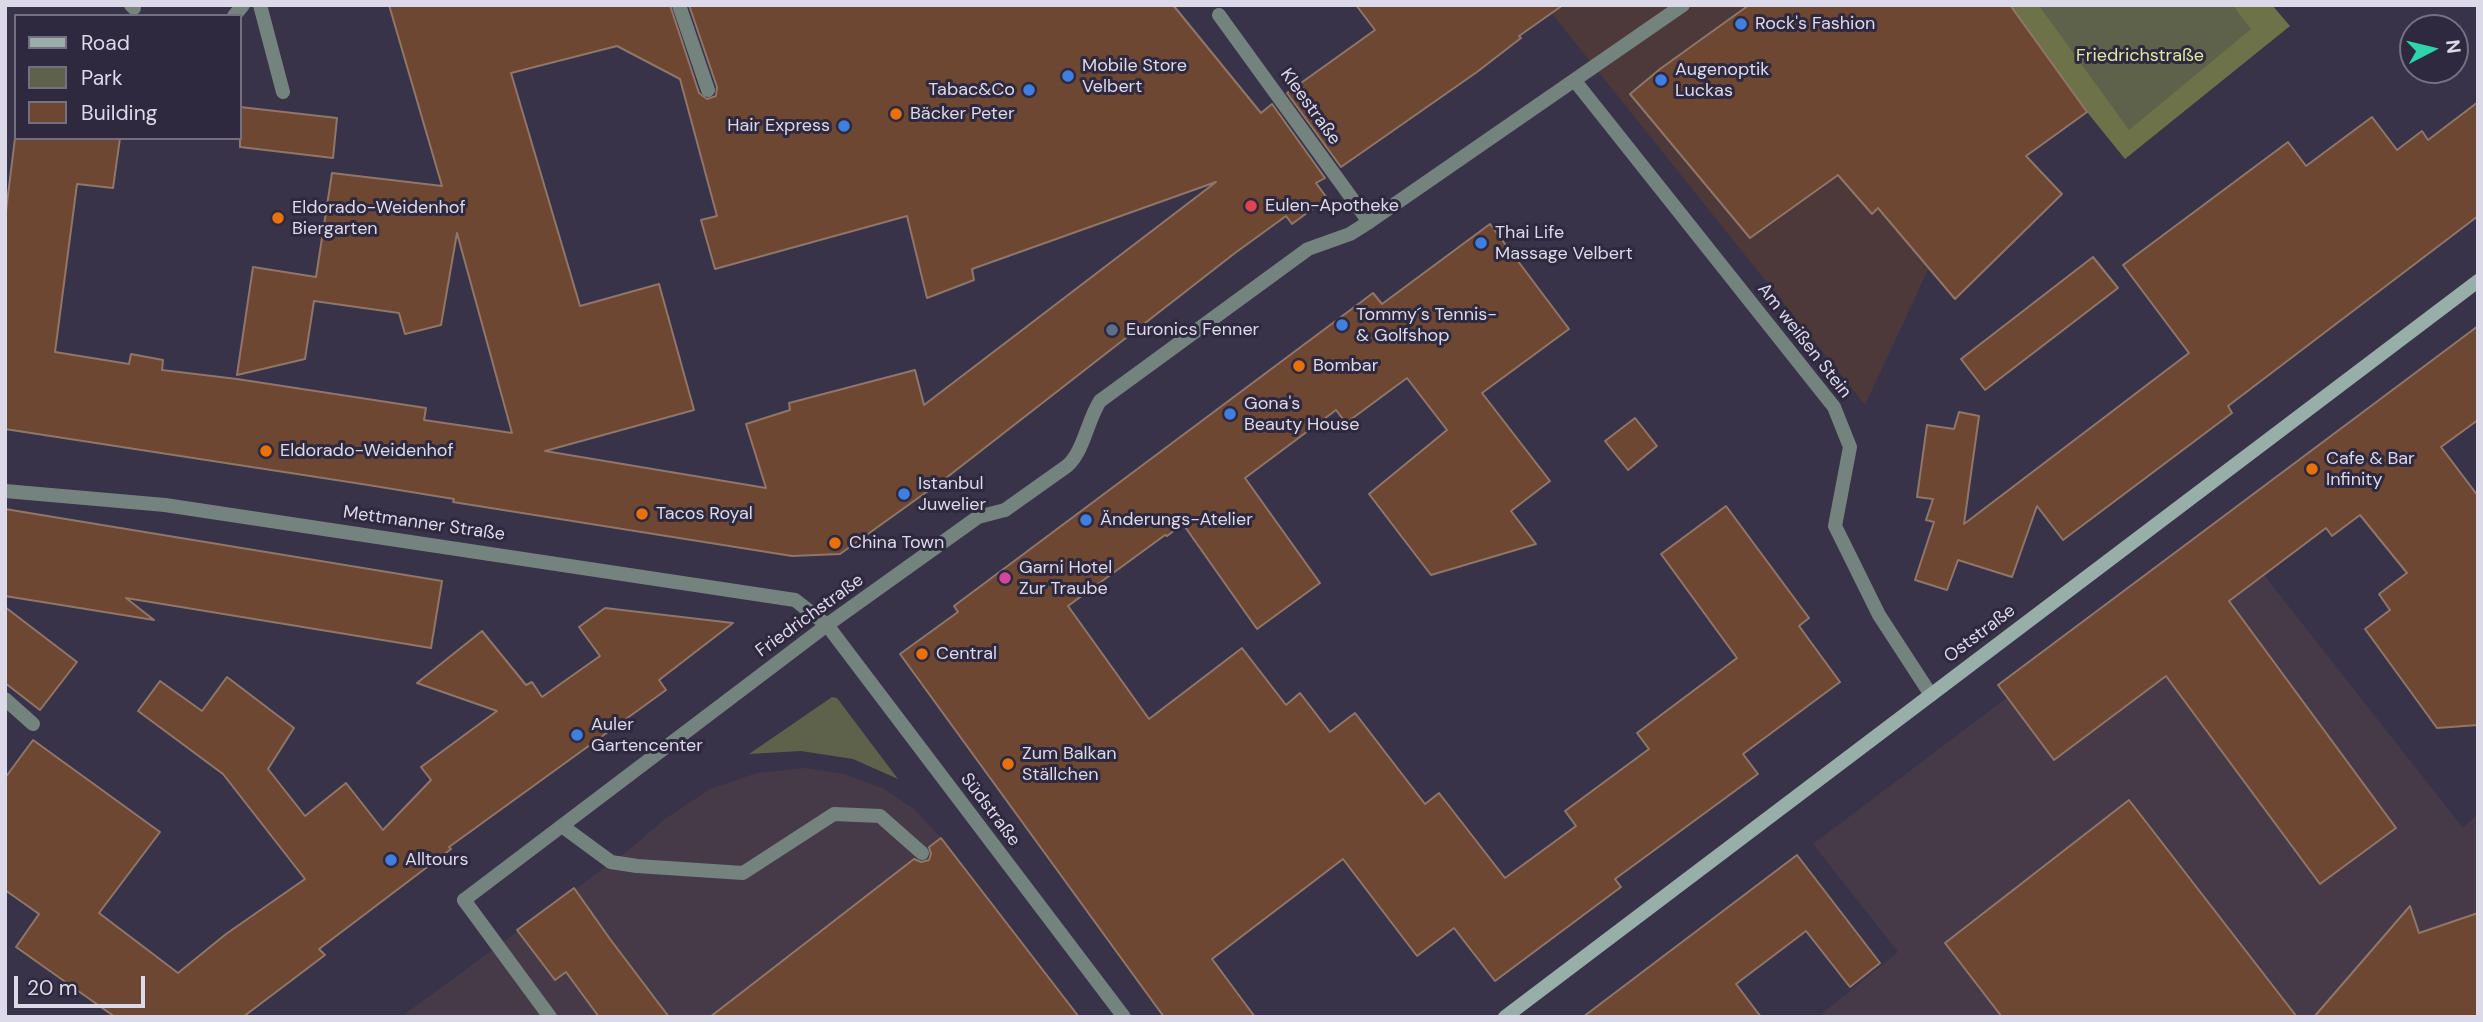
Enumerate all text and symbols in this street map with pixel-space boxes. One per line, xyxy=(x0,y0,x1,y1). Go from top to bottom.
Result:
place label: Rock's Fashion xyxy=(1755,13,1875,35)
legend xyxy=(14,14,242,140)
north arrow xyxy=(2399,14,2469,84)
marker: Rock's Fashion xyxy=(1733,16,1749,32)
text: Road xyxy=(81,29,130,57)
text: N xyxy=(2440,38,2467,55)
park label: Friedrichstraße xyxy=(2076,45,2204,67)
place label: Mobile Store Velbert xyxy=(1082,55,1187,98)
place label: Augenoptik Luckas xyxy=(1675,59,1769,102)
text: Park xyxy=(81,64,122,92)
street label: Kleestraße xyxy=(1275,65,1345,149)
marker: Mobile Store Velbert xyxy=(1060,68,1076,84)
marker: Augenoptik Luckas xyxy=(1653,72,1669,88)
place label: Tabac&Co xyxy=(928,79,1015,101)
marker: Tabac&Co xyxy=(1021,82,1037,98)
text: Building xyxy=(81,99,157,127)
place label: Bäcker Peter xyxy=(910,103,1015,125)
marker: Bäcker Peter xyxy=(888,106,904,122)
place label: Hair Express xyxy=(727,115,830,137)
marker: Hair Express xyxy=(836,118,852,134)
place label: Eulen-Apotheke xyxy=(1265,195,1399,217)
place label: Eldorado-Weidenhof Biergarten xyxy=(292,197,466,240)
marker: Eulen-Apotheke xyxy=(1243,198,1259,214)
marker: Eldorado-Weidenhof Biergarten xyxy=(270,210,286,226)
place label: Thai Life Massage Velbert xyxy=(1495,222,1633,264)
marker: Thai Life Massage Velbert xyxy=(1473,235,1489,251)
street label: Am weißen Stein xyxy=(1752,279,1856,403)
place label: Tommy´s Tennis- & Golfshop xyxy=(1356,304,1497,346)
marker: Tommy´s Tennis- & Golfshop xyxy=(1334,317,1350,333)
place label: Euronics Fenner xyxy=(1126,319,1259,341)
marker: Euronics Fenner xyxy=(1104,322,1120,338)
place label: Bombar xyxy=(1313,355,1378,377)
marker: Bombar xyxy=(1291,358,1307,374)
place label: Gona's Beauty House xyxy=(1244,393,1360,436)
marker: Gona's Beauty House xyxy=(1222,406,1238,422)
place label: Eldorado-Weidenhof xyxy=(280,440,454,462)
marker: Eldorado-Weidenhof xyxy=(258,443,274,459)
place label: Cafe & Bar Infinity xyxy=(2326,448,2415,490)
marker: Cafe & Bar Infinity xyxy=(2304,461,2320,477)
place label: Istanbul Juwelier xyxy=(918,473,986,516)
marker: Istanbul Juwelier xyxy=(896,486,912,502)
street label: Mettmanner Straße xyxy=(342,502,506,546)
place label: Tacos Royal xyxy=(656,503,753,525)
marker: Tacos Royal xyxy=(634,506,650,522)
place label: Änderungs-Atelier xyxy=(1100,509,1253,531)
marker: Änderungs-Atelier xyxy=(1078,512,1094,528)
place label: China Town xyxy=(849,532,944,554)
marker: China Town xyxy=(827,535,843,551)
place label: Garni Hotel Zur Traube xyxy=(1019,557,1112,600)
street label: Friedrichstraße xyxy=(752,570,868,662)
marker: Garni Hotel Zur Traube xyxy=(997,570,1013,586)
street label: Oststraße xyxy=(1940,600,2020,668)
place label: Central xyxy=(936,643,997,665)
marker: Central xyxy=(914,646,930,662)
place label: Auler Gartencenter xyxy=(591,714,703,756)
marker: Auler Gartencenter xyxy=(569,727,585,743)
place label: Zum Balkan Ställchen xyxy=(1022,743,1117,786)
marker: Zum Balkan Ställchen xyxy=(1000,756,1016,772)
street label: Südstraße xyxy=(955,769,1025,851)
place label: Alltours xyxy=(405,849,468,871)
marker: Alltours xyxy=(383,852,399,868)
scale bar xyxy=(18,962,149,1006)
text: 20 m xyxy=(27,974,78,1002)

